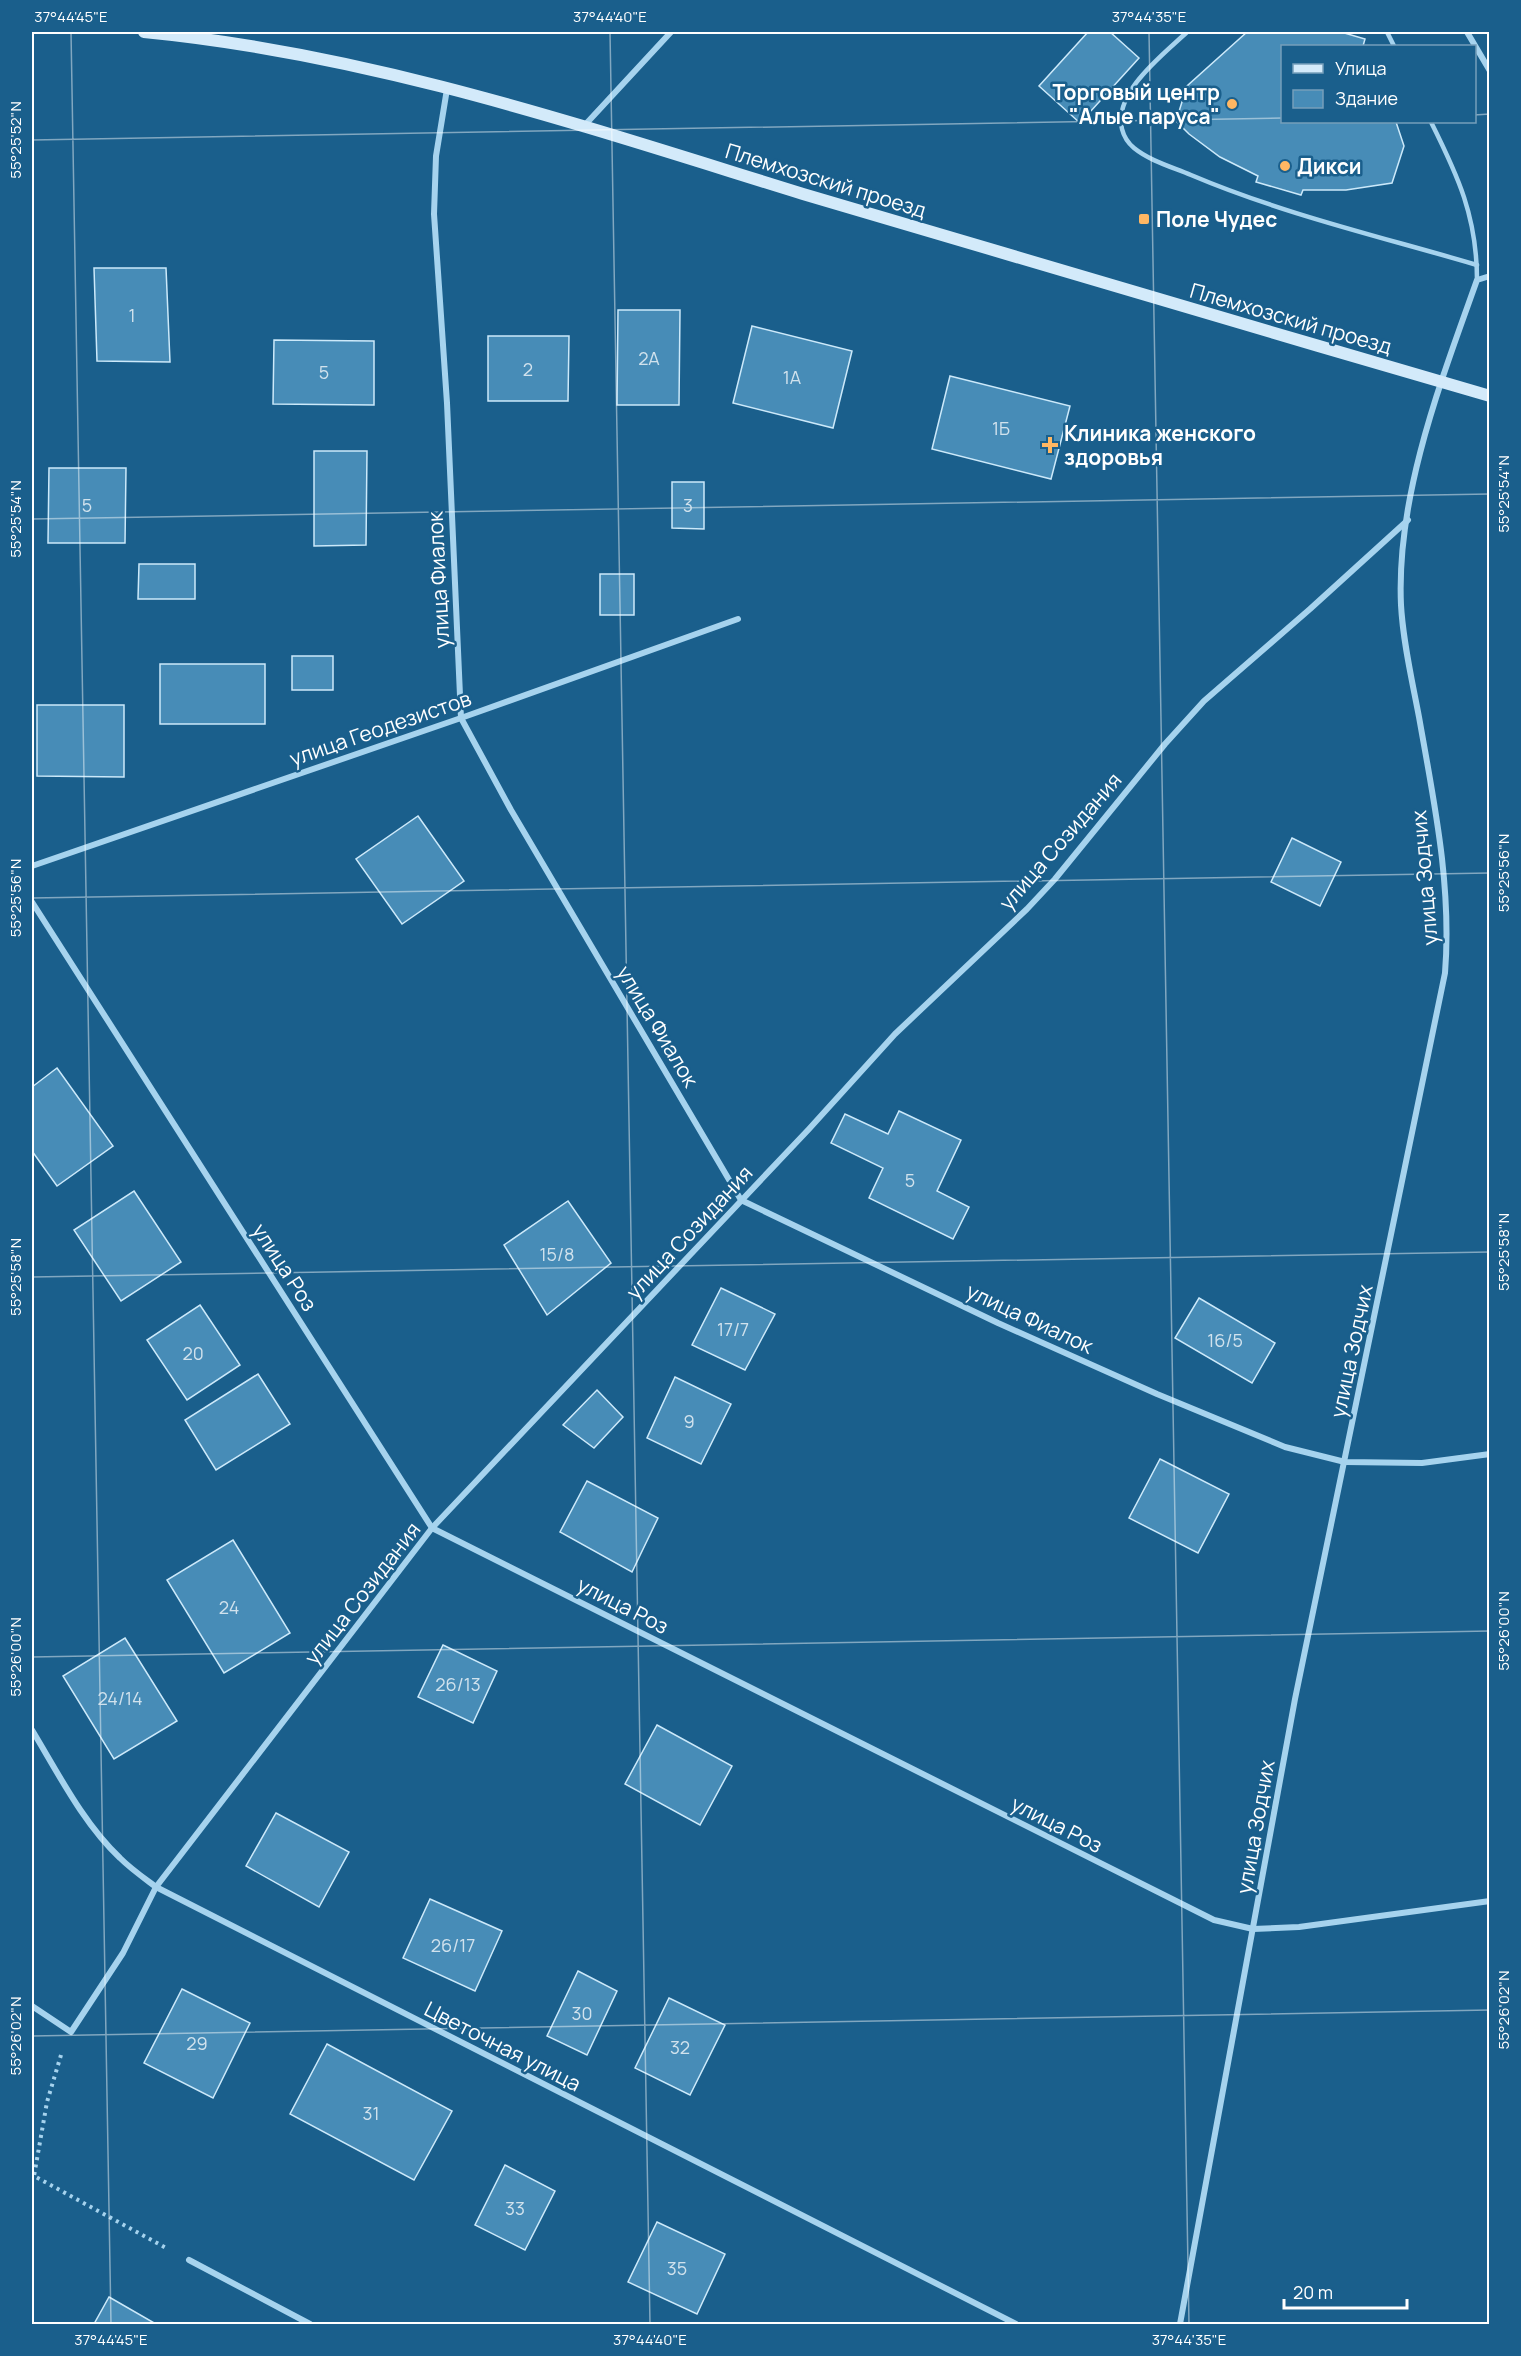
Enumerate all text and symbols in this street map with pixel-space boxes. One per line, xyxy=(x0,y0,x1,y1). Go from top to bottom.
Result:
text: 37°44'45"E xyxy=(34,6,108,27)
text: 37°44'40"E xyxy=(573,6,647,27)
text: 37°44'35"E xyxy=(1112,6,1186,27)
legend xyxy=(1281,45,1476,123)
text: Улица xyxy=(1335,56,1387,80)
place label: Торговый центр "Алые паруса" xyxy=(1052,78,1220,130)
text: Здание xyxy=(1335,86,1398,110)
marker: Торговый центр "Алые паруса" xyxy=(1225,97,1239,111)
text: 55°25'52"N xyxy=(5,101,26,179)
street label: Племхозский проезд xyxy=(722,136,930,224)
place label: Дикси xyxy=(1297,152,1362,180)
marker: Дикси xyxy=(1278,159,1292,173)
place label: Поле Чудес xyxy=(1156,205,1277,233)
marker: Поле Чудес xyxy=(1137,212,1151,226)
street label: Племхозский проезд xyxy=(1187,276,1395,360)
house number: 1 xyxy=(128,303,136,327)
house number: 2А xyxy=(638,346,660,370)
house number: 2 xyxy=(523,357,533,381)
house number: 5 xyxy=(319,360,329,384)
house number: 1А xyxy=(783,365,802,389)
house number: 1Б xyxy=(992,416,1010,440)
place label: Клиника женского здоровья xyxy=(1064,419,1256,471)
marker: Клиника женского здоровья xyxy=(1041,436,1059,454)
text: 55°25'54"N xyxy=(1493,455,1514,533)
text: 55°25'54"N xyxy=(5,480,26,558)
house number: 5 xyxy=(82,493,92,517)
house number: 3 xyxy=(683,493,693,517)
street label: улица Фиалок xyxy=(420,510,456,649)
street label: улица Геодезистов xyxy=(285,684,475,772)
street label: улица Созидания xyxy=(993,766,1127,916)
street label: улица Зодчих xyxy=(1404,809,1444,947)
text: 55°25'56"N xyxy=(1493,834,1514,912)
text: 55°25'56"N xyxy=(5,859,26,937)
street label: улица Фиалок xyxy=(611,960,706,1092)
street label: улица Созидания xyxy=(620,1159,758,1305)
house number: 5 xyxy=(905,1168,915,1192)
text: 55°25'58"N xyxy=(1493,1213,1514,1291)
street label: улица Роз xyxy=(246,1218,324,1316)
text: 55°25'58"N xyxy=(5,1238,26,1316)
house number: 15/8 xyxy=(540,1242,574,1266)
street label: улица Фиалок xyxy=(962,1276,1099,1360)
street label: улица Зодчих xyxy=(1323,1282,1379,1420)
house number: 17/7 xyxy=(717,1317,749,1341)
house number: 16/5 xyxy=(1207,1328,1243,1352)
house number: 20 xyxy=(182,1341,204,1365)
house number: 9 xyxy=(683,1409,695,1433)
street label: улица Созидания xyxy=(298,1516,426,1670)
street label: улица Роз xyxy=(573,1570,673,1640)
text: 55°26'00"N xyxy=(1493,1591,1514,1671)
house number: 24 xyxy=(219,1595,239,1619)
text: 55°26'00"N xyxy=(5,1617,26,1697)
house number: 26/13 xyxy=(435,1672,481,1696)
house number: 24/14 xyxy=(97,1686,143,1710)
street label: улица Зодчих xyxy=(1229,1758,1281,1896)
street label: улица Роз xyxy=(1007,1789,1107,1859)
house number: 26/17 xyxy=(431,1933,475,1957)
text: 55°26'02"N xyxy=(1493,1971,1514,2049)
street label: Цветочная улица xyxy=(420,1995,586,2097)
text: 55°26'02"N xyxy=(5,1997,26,2075)
house number: 30 xyxy=(572,2001,592,2025)
house number: 29 xyxy=(186,2031,208,2055)
house number: 32 xyxy=(670,2035,690,2059)
house number: 31 xyxy=(363,2101,379,2125)
house number: 33 xyxy=(505,2196,525,2220)
house number: 35 xyxy=(667,2256,687,2280)
scale bar xyxy=(1284,2272,1407,2310)
text: 20 m xyxy=(1293,2280,1333,2304)
text: 37°44'45"E xyxy=(74,2329,148,2350)
text: 37°44'40"E xyxy=(613,2329,687,2350)
text: 37°44'35"E xyxy=(1152,2329,1226,2350)

